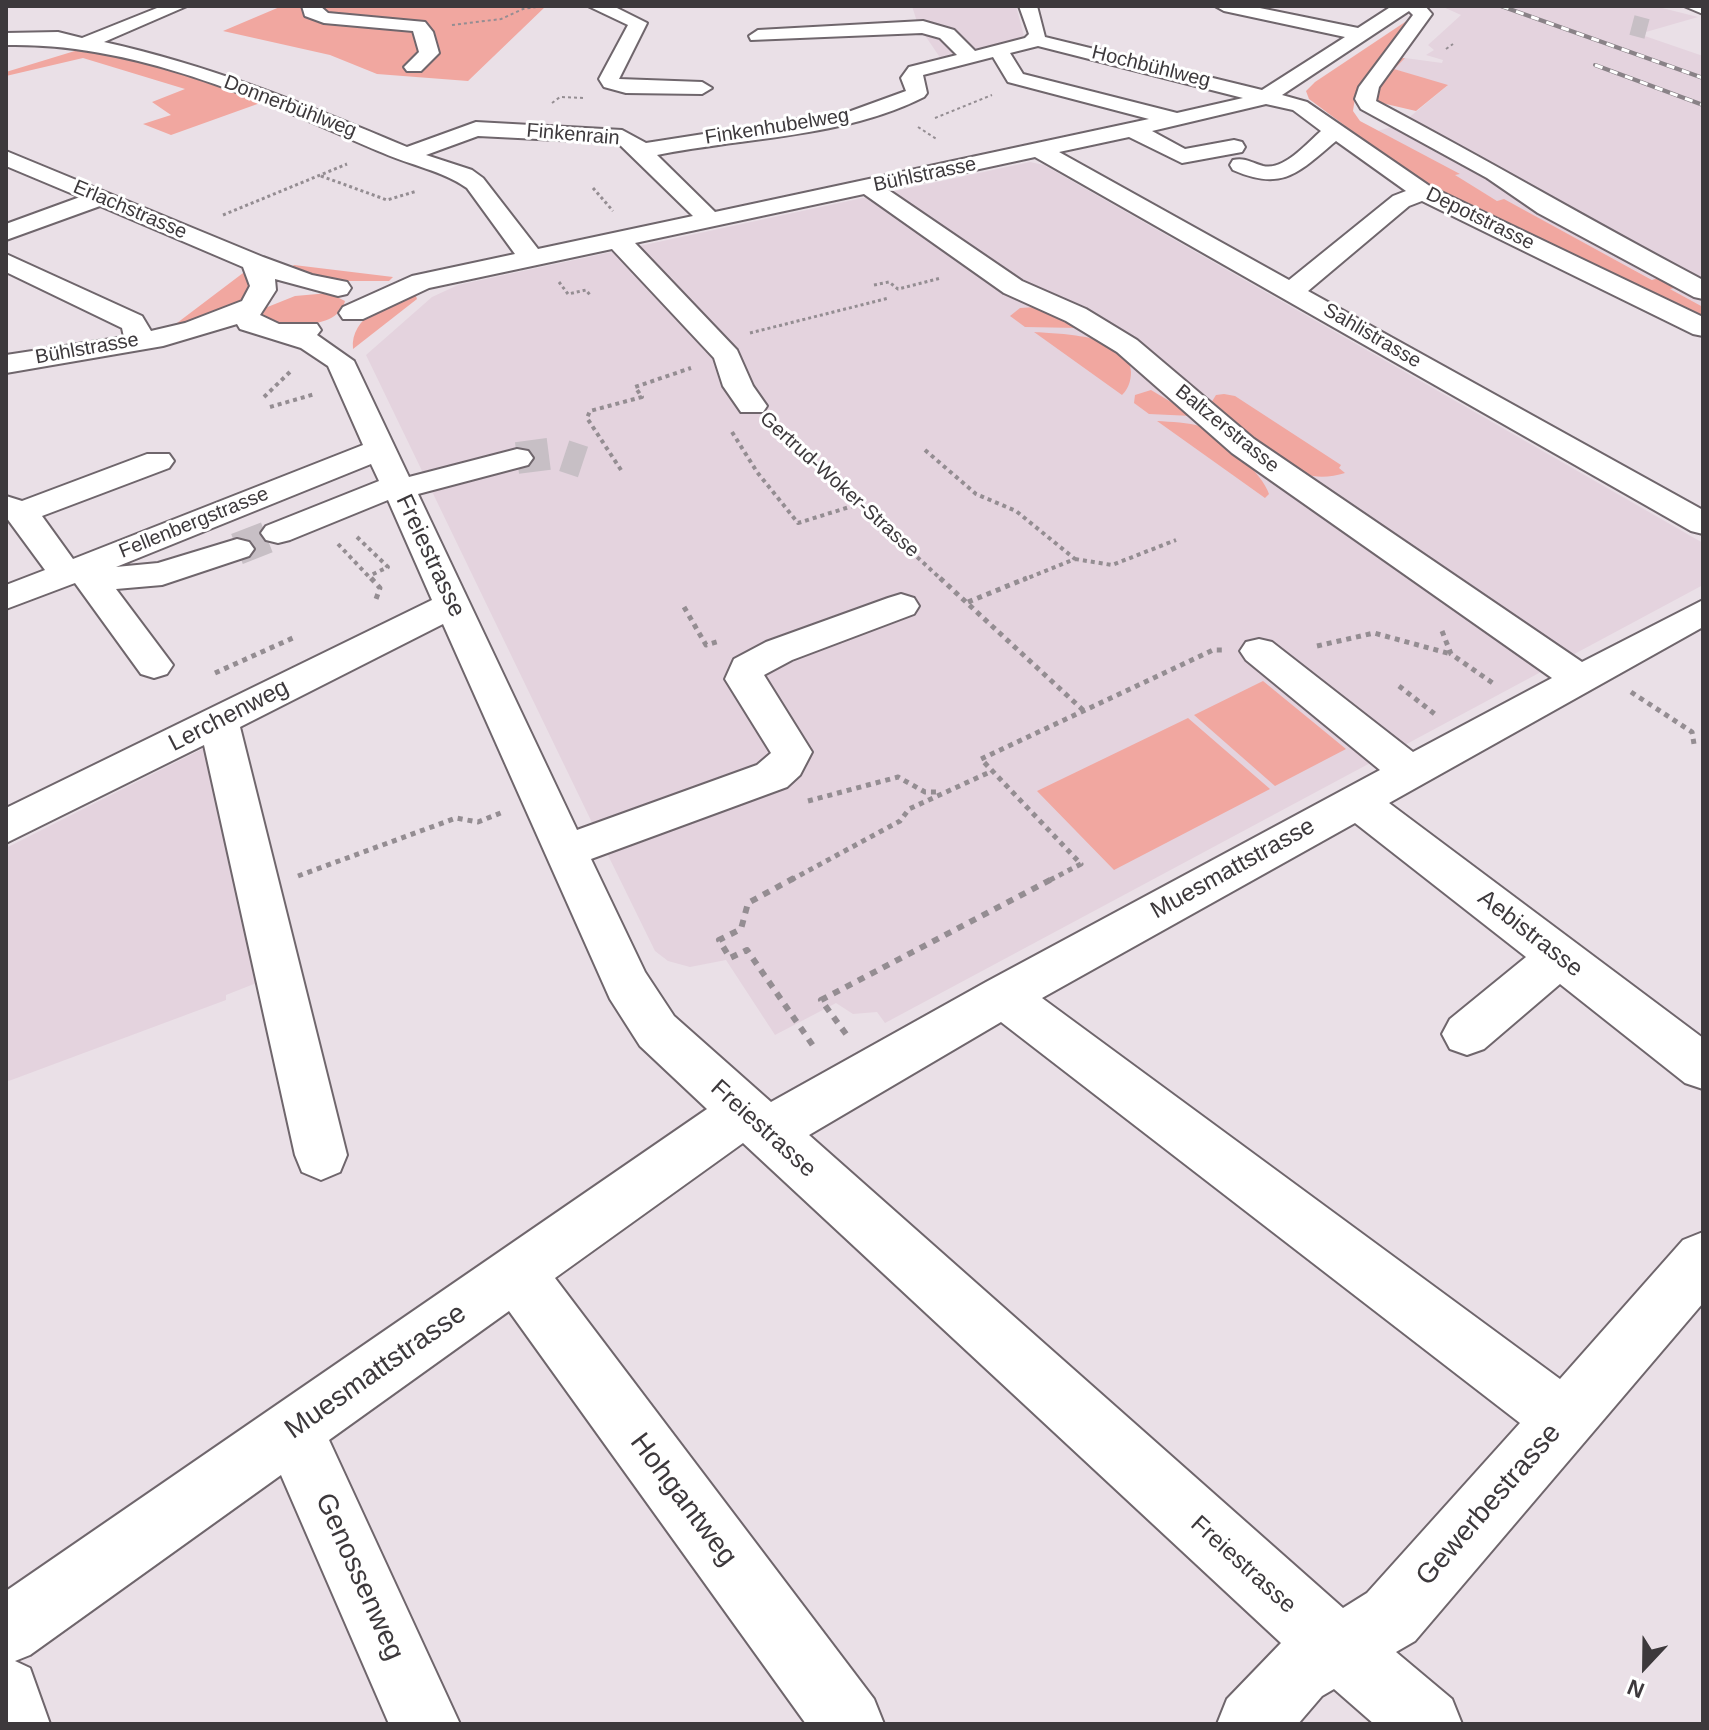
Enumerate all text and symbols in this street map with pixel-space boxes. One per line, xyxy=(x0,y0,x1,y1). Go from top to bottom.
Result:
street label: Hochbühlweg xyxy=(1089,41,1213,93)
street label: Donnerbühlweg xyxy=(220,71,360,143)
street label: Finkenhubelweg xyxy=(703,104,851,150)
street label: Finkenrain xyxy=(525,119,621,151)
street label: Bühlstrasse xyxy=(871,152,979,198)
street label: Erlachstrasse xyxy=(70,175,190,245)
street label: Depotstrasse xyxy=(1422,182,1538,256)
street label: Sahlistrasse xyxy=(1319,298,1425,374)
street label: Bühlstrasse xyxy=(33,328,141,370)
street label: Baltzerstrasse xyxy=(1170,380,1284,478)
street label: Gertrud-Woker-Strasse xyxy=(754,407,924,563)
street label: Fellenbergstrasse xyxy=(116,482,272,564)
street label: Freiestrasse xyxy=(389,490,471,622)
street label: Lerchenweg xyxy=(164,673,294,759)
street label: Muesmattstrasse xyxy=(1146,812,1320,926)
street label: Aebistrasse xyxy=(1472,884,1588,984)
street label: Freiestrasse xyxy=(704,1074,822,1184)
street label: Muesmattstrasse xyxy=(279,1297,473,1447)
street label: Gewerbestrasse xyxy=(1409,1417,1569,1593)
street label: Hohgantweg xyxy=(622,1427,744,1573)
street label: Genossenweg xyxy=(307,1488,411,1666)
street label: Freiestrasse xyxy=(1184,1510,1302,1620)
north arrow xyxy=(1605,1626,1685,1706)
text: N xyxy=(1624,1674,1648,1703)

